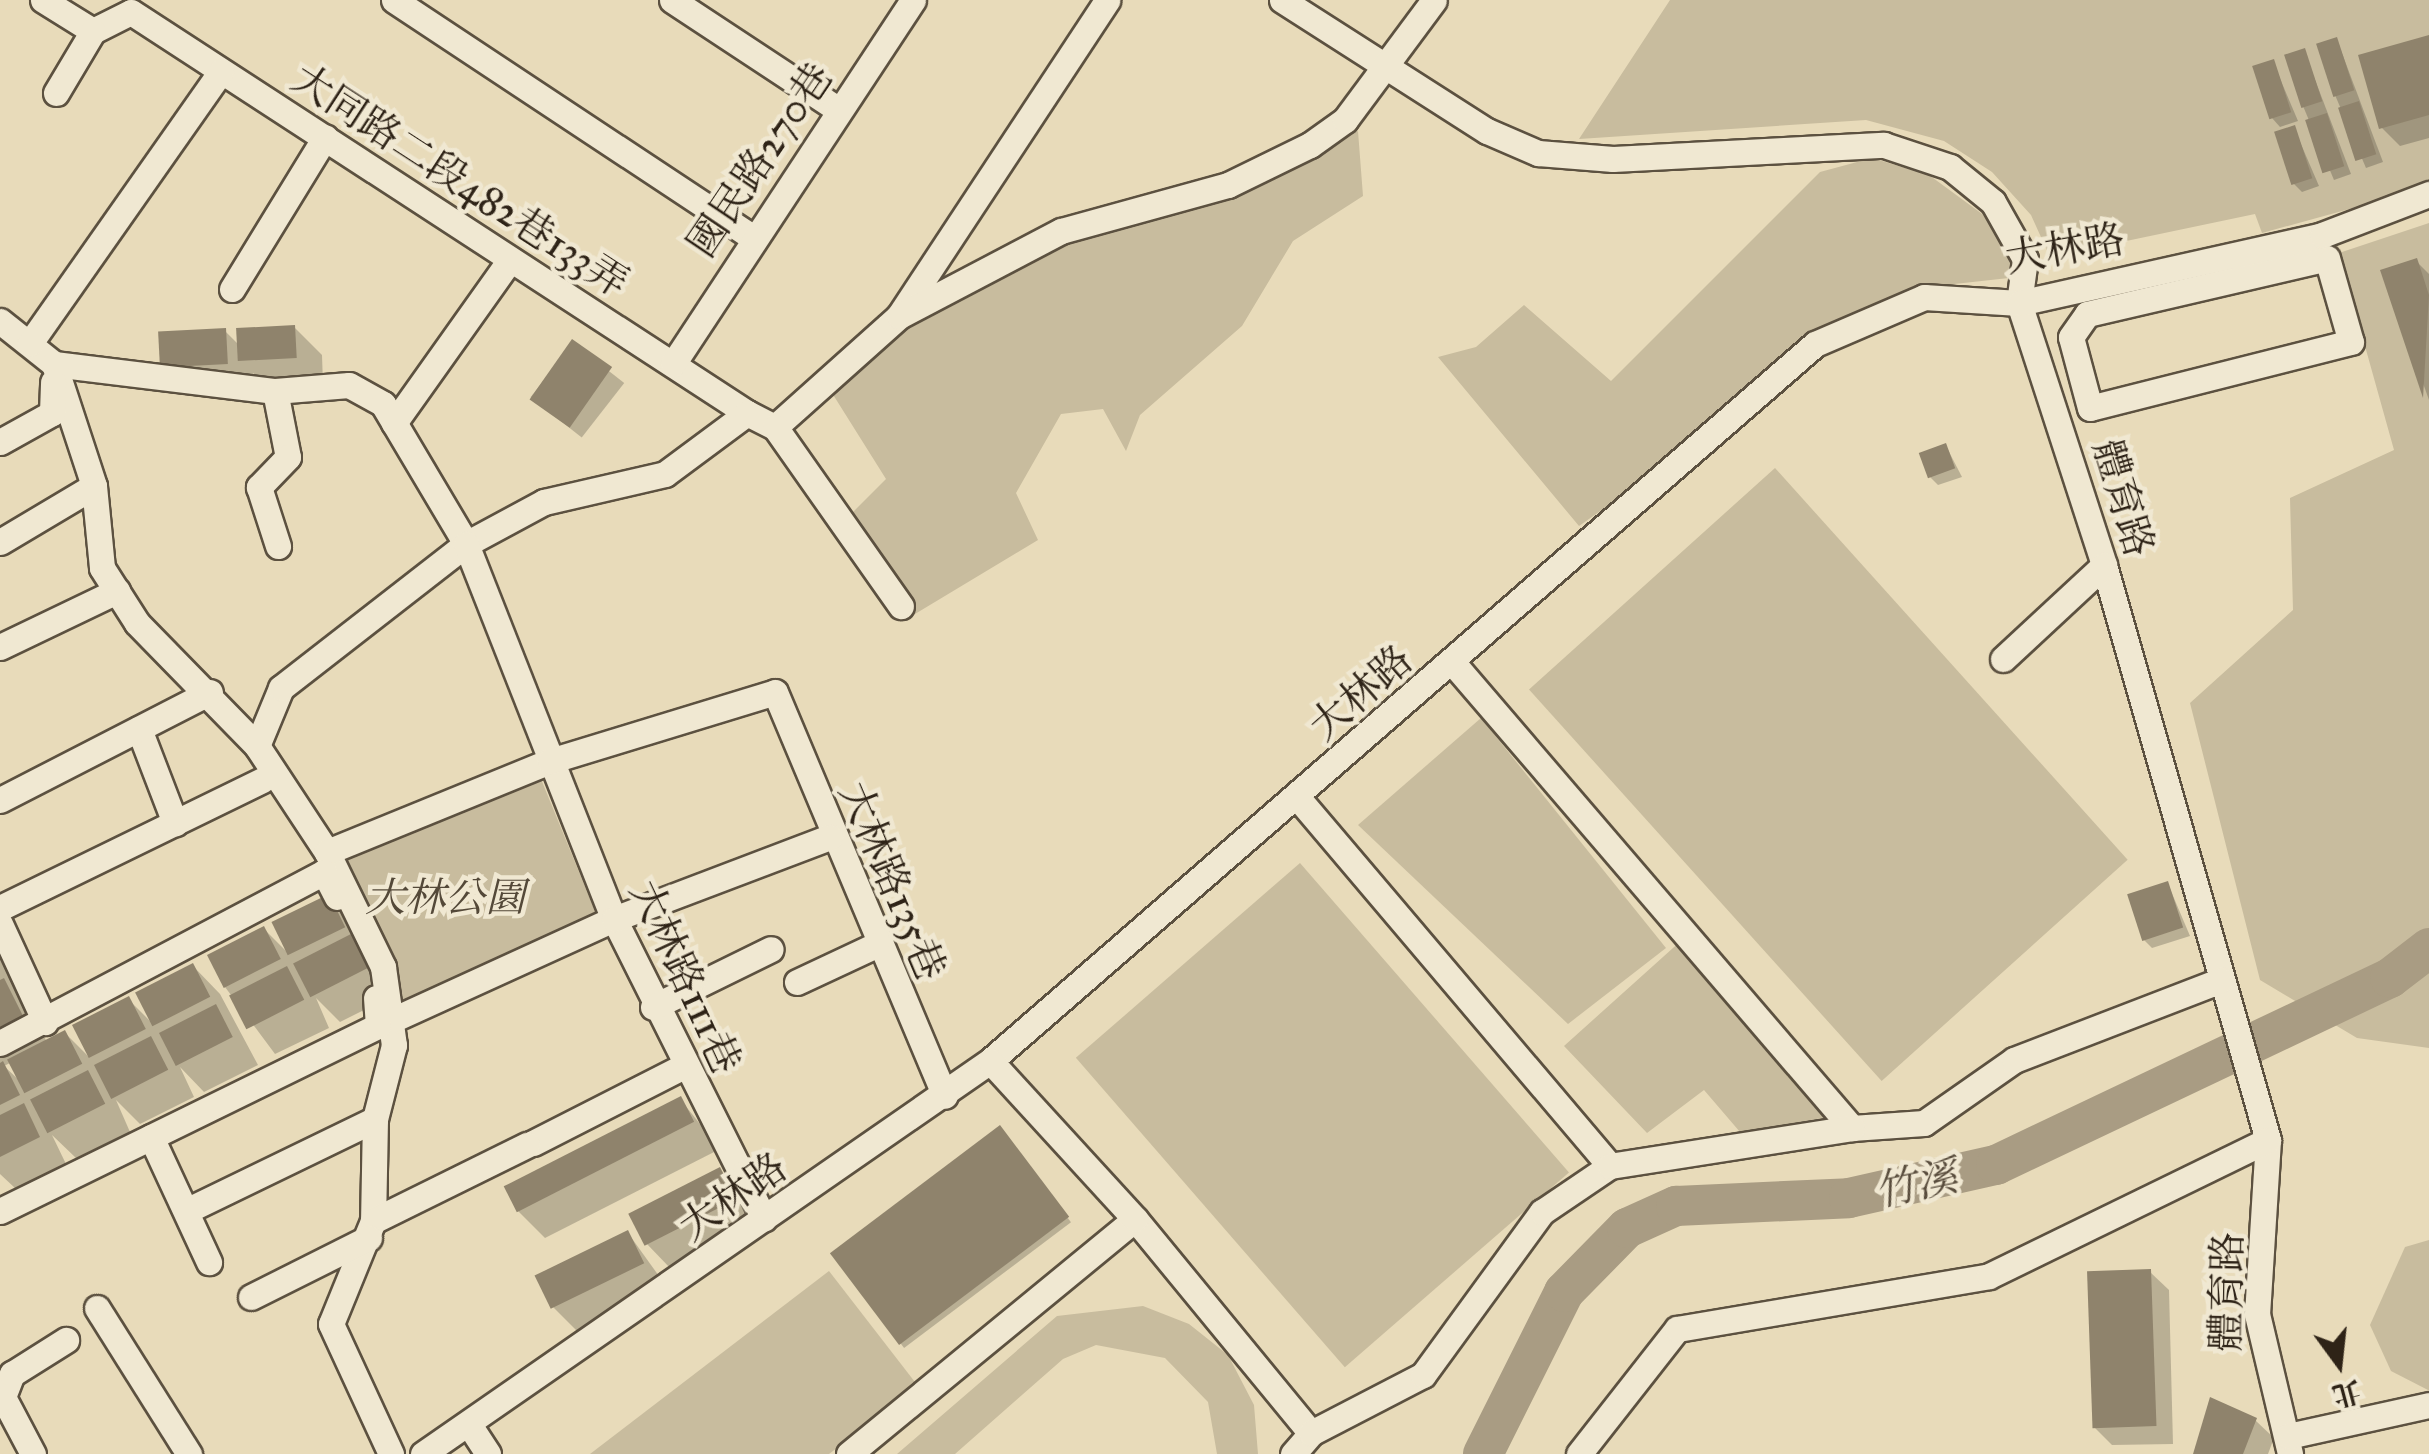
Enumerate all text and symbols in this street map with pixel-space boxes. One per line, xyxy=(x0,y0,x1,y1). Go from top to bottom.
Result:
street label: 大同路二段482巷133弄 xyxy=(283,54,637,308)
street label: 國民路270巷 xyxy=(678,54,842,266)
street label: 大林路 xyxy=(2002,215,2128,283)
street label: 體育路 xyxy=(2083,434,2163,562)
street label: 大林路 xyxy=(1300,636,1422,750)
street label: 大林路135巷 xyxy=(829,775,955,987)
street label: 大林路111巷 xyxy=(619,873,751,1081)
park label: 大林公園 xyxy=(365,874,525,922)
street label: 大林路 xyxy=(670,1143,796,1251)
water label: 竹溪 xyxy=(1870,1151,1962,1217)
street label: 體育路 xyxy=(2202,1232,2252,1352)
north arrow xyxy=(2289,1314,2389,1414)
text: 北 xyxy=(2329,1373,2365,1414)

